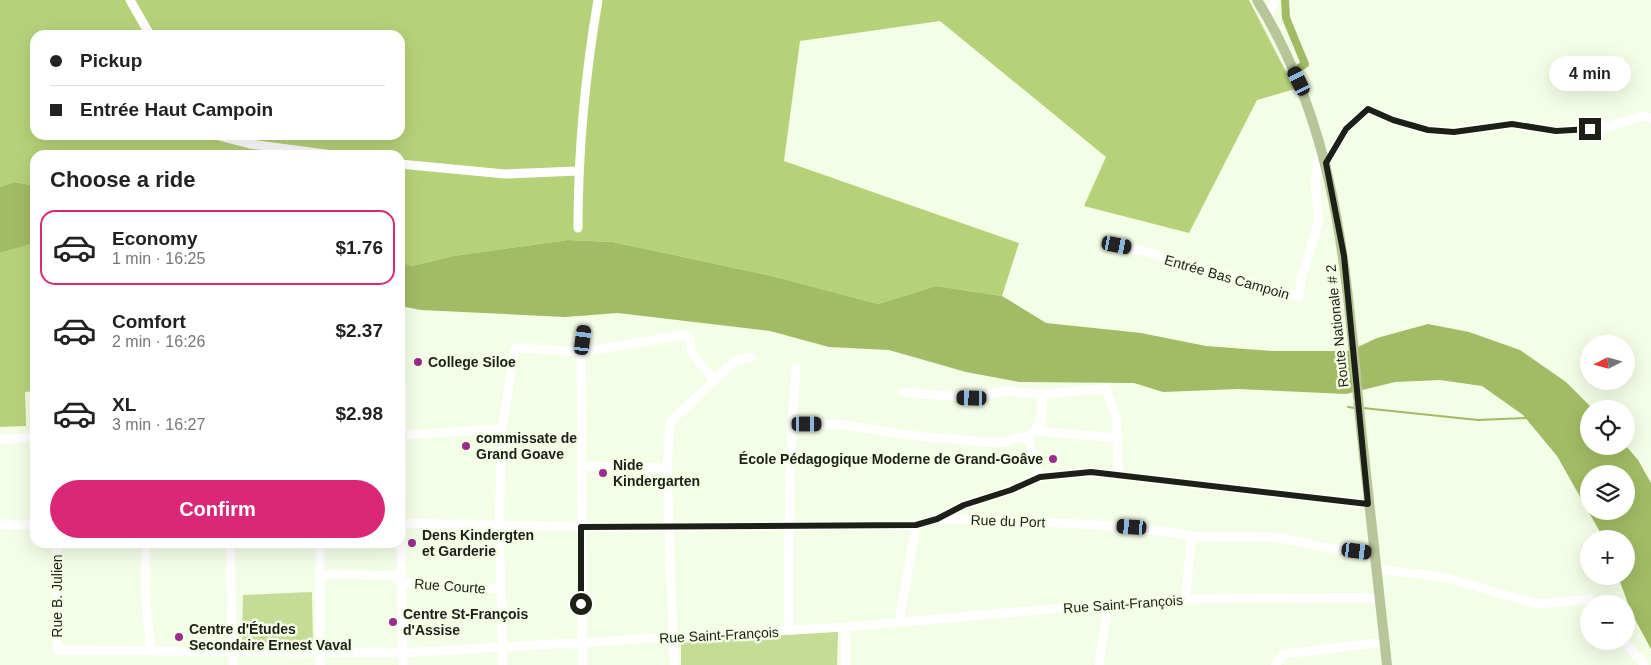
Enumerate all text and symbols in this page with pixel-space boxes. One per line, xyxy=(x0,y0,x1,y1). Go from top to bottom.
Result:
text: Pickup xyxy=(80,50,142,71)
callout: 4 min xyxy=(1549,56,1631,92)
car xyxy=(1285,64,1312,98)
text: 4 min xyxy=(1569,65,1611,82)
text: Entrée Haut Campoin xyxy=(80,99,273,120)
route end xyxy=(1579,118,1601,140)
text: Choose a ride xyxy=(50,167,195,192)
icon: car xyxy=(52,225,97,270)
text: Economy xyxy=(112,228,198,249)
car xyxy=(1100,235,1133,255)
text: $1.76 xyxy=(335,237,383,258)
text: 1 min · 16:25 xyxy=(112,250,205,267)
street label: Entrée Bas Campoin xyxy=(1163,252,1291,302)
street label: Route Nationale # 2 xyxy=(1323,263,1351,388)
icon: car xyxy=(52,308,97,353)
text: Comfort xyxy=(112,311,186,332)
text: $2.37 xyxy=(335,320,383,341)
car xyxy=(573,324,592,356)
text: 2 min · 16:26 xyxy=(112,333,205,350)
north arrow xyxy=(1580,335,1635,390)
map controls xyxy=(1580,335,1635,650)
place label: College Siloe xyxy=(428,354,516,370)
marker: College Siloe xyxy=(412,356,424,368)
car xyxy=(956,390,987,406)
icon: car xyxy=(52,391,97,436)
text: XL xyxy=(112,394,136,415)
button: locate xyxy=(1580,400,1635,455)
text: $2.98 xyxy=(335,403,383,424)
text: 3 min · 16:27 xyxy=(112,416,205,433)
car xyxy=(792,417,822,432)
place label: commissate de Grand Goave xyxy=(476,430,577,462)
marker: commissate de Grand Goave xyxy=(460,440,472,452)
place label: École Pédagogique Moderne de Grand-Goâve xyxy=(739,451,1043,467)
marker: École Pédagogique Moderne de Grand-Goâve xyxy=(1047,453,1059,465)
place label: Nide Kindergarten xyxy=(613,457,700,489)
button: layers xyxy=(1580,465,1635,520)
marker: Nide Kindergarten xyxy=(597,467,609,479)
button: Confirm xyxy=(50,480,385,538)
street label: Rue du Port xyxy=(970,512,1046,530)
car xyxy=(1116,518,1147,536)
place label: Dens Kindergten et Garderie xyxy=(422,527,534,559)
button: + xyxy=(1580,530,1635,585)
marker: Dens Kindergten et Garderie xyxy=(406,537,418,549)
car xyxy=(1341,542,1372,560)
street label: Rue B. Julien xyxy=(49,554,65,638)
street label: Rue Courte xyxy=(414,576,486,596)
street label: Rue Saint-François xyxy=(1063,592,1183,616)
route start xyxy=(570,593,592,615)
button: − xyxy=(1580,595,1635,650)
place label: Centre St-François d'Assise xyxy=(403,606,528,638)
marker: Centre St-François d'Assise xyxy=(387,616,399,628)
place label: Centre d'Études Secondaire Ernest Vaval xyxy=(189,621,352,653)
street label: Rue Saint-François xyxy=(659,624,779,646)
marker: Centre d'Études Secondaire Ernest Vaval xyxy=(173,631,185,643)

